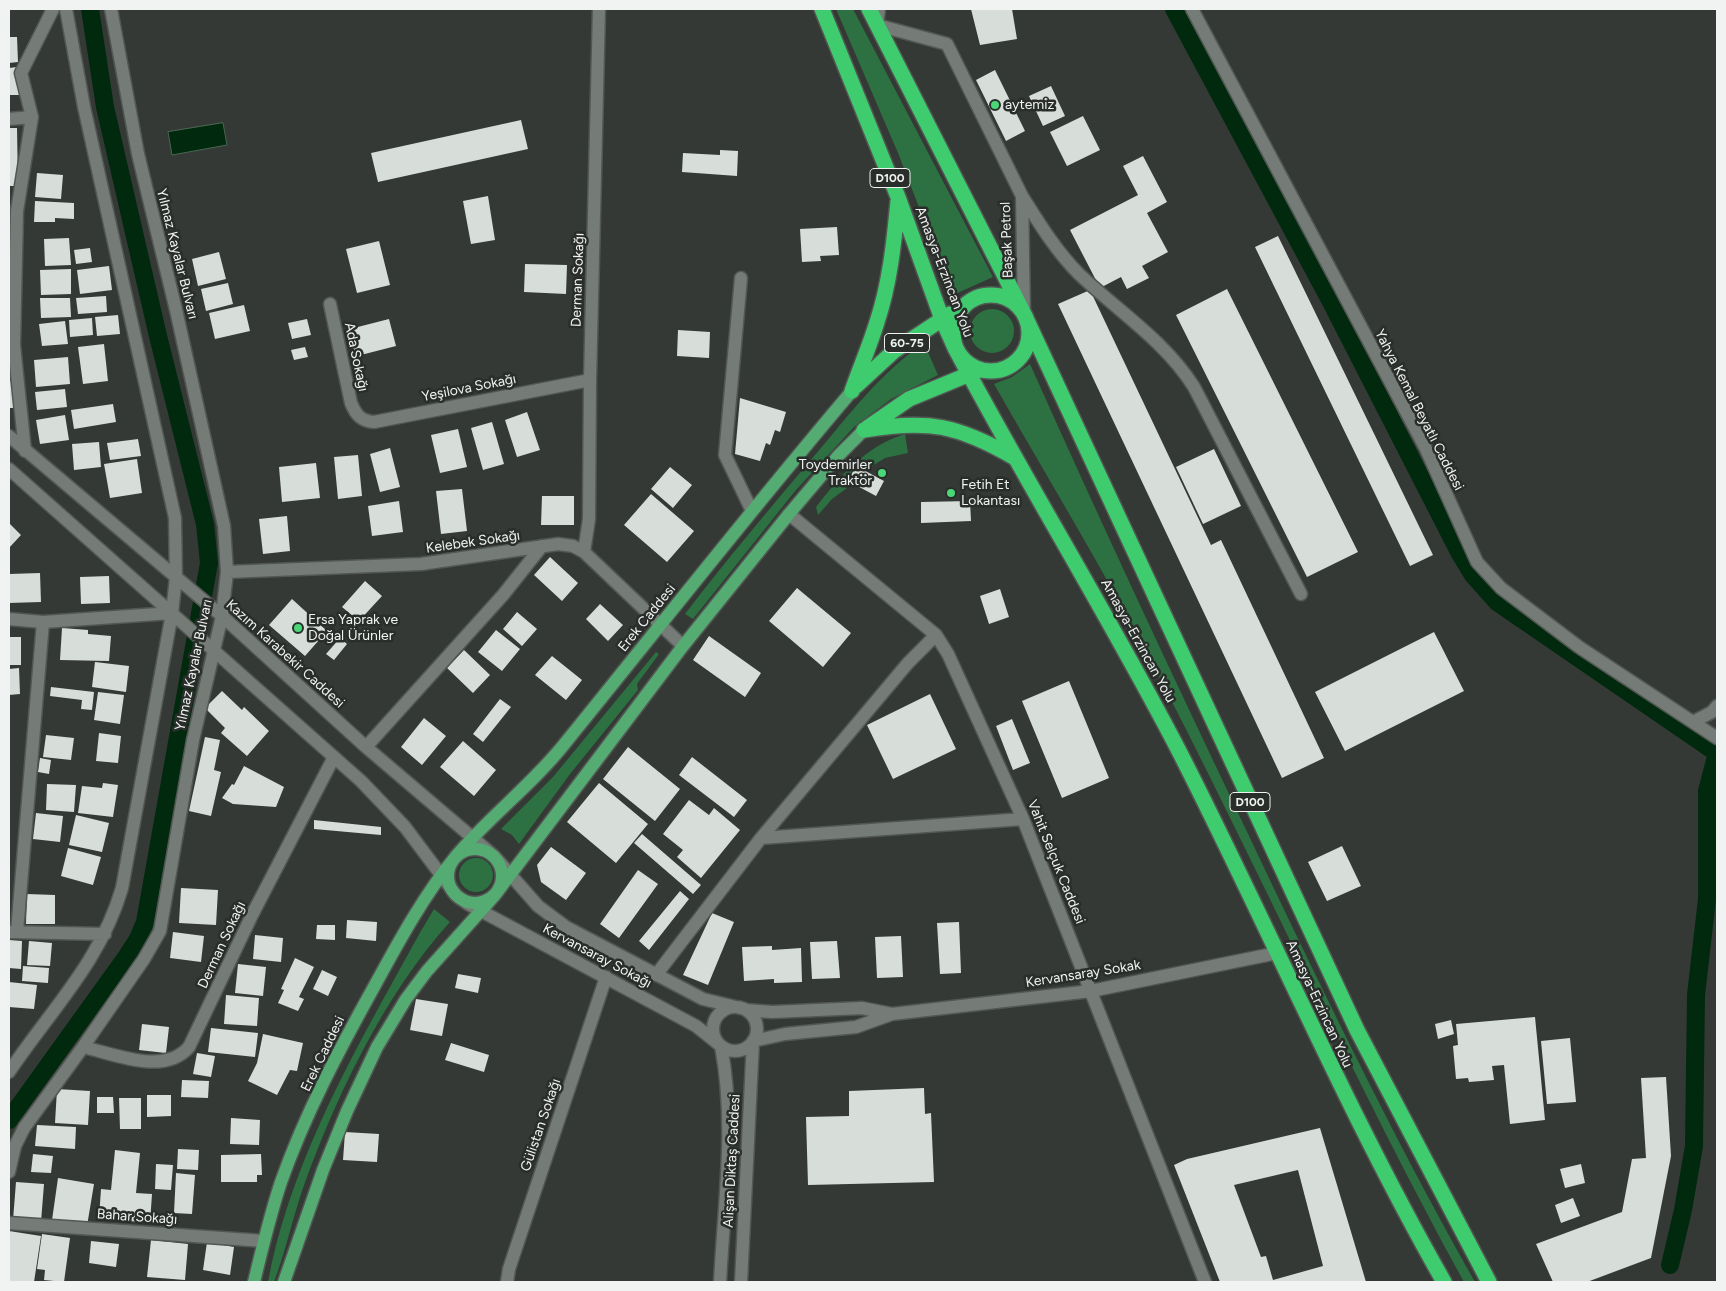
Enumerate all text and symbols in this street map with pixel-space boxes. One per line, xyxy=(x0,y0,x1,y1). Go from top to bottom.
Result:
place label: aytemiz xyxy=(1005,97,1054,113)
marker: aytemiz xyxy=(989,99,1001,111)
road number: D100 xyxy=(870,168,910,188)
street label: Yılmaz Kayalar Bulvarı xyxy=(153,187,201,321)
street label: Başak Petrol xyxy=(997,201,1017,279)
street label: Amasya-Erzincan Yolu xyxy=(911,204,977,340)
street label: Derman Sokağı xyxy=(568,233,588,327)
street label: Ada Sokağı xyxy=(340,321,372,393)
street label: Yahya Kemal Beyatlı Caddesi xyxy=(1371,327,1467,493)
road number: 60-75 xyxy=(884,333,930,352)
street label: Yeşilova Sokağı xyxy=(420,371,518,405)
place label: Toydemirler Traktör xyxy=(799,457,872,490)
marker: Toydemirler Traktör xyxy=(876,467,888,479)
place label: Fetih Et Lokantası xyxy=(961,477,1020,510)
marker: Fetih Et Lokantası xyxy=(945,487,957,499)
street label: Kelebek Sokağı xyxy=(425,527,521,557)
street label: Amasya-Erzincan Yolu xyxy=(1097,576,1179,706)
street label: Erek Caddesi xyxy=(615,581,679,655)
street label: Kazım Karabekir Caddesi xyxy=(222,596,348,712)
street label: Yılmaz Kayalar Bulvarı xyxy=(172,598,216,732)
place label: Ersa Yaprak ve Doğal Ürünler xyxy=(308,612,398,644)
marker: Ersa Yaprak ve Doğal Ürünler xyxy=(292,622,304,634)
road number: D100 xyxy=(1230,792,1270,812)
street label: Vahit Selçuk Caddesi xyxy=(1023,798,1089,926)
street label: Derman Sokağı xyxy=(194,899,250,991)
street label: Kervansaray Sokağı xyxy=(540,920,654,992)
street label: Amasya-Erzincan Yolu xyxy=(1282,938,1356,1070)
street label: Kervansaray Sokak xyxy=(1024,957,1142,991)
street label: Erek Caddesi xyxy=(297,1013,349,1095)
street label: Gülistan Sokağı xyxy=(517,1076,565,1174)
street label: Alişan Diktaş Caddesi xyxy=(720,1094,744,1228)
street label: Bahar Sokağı xyxy=(96,1206,178,1228)

